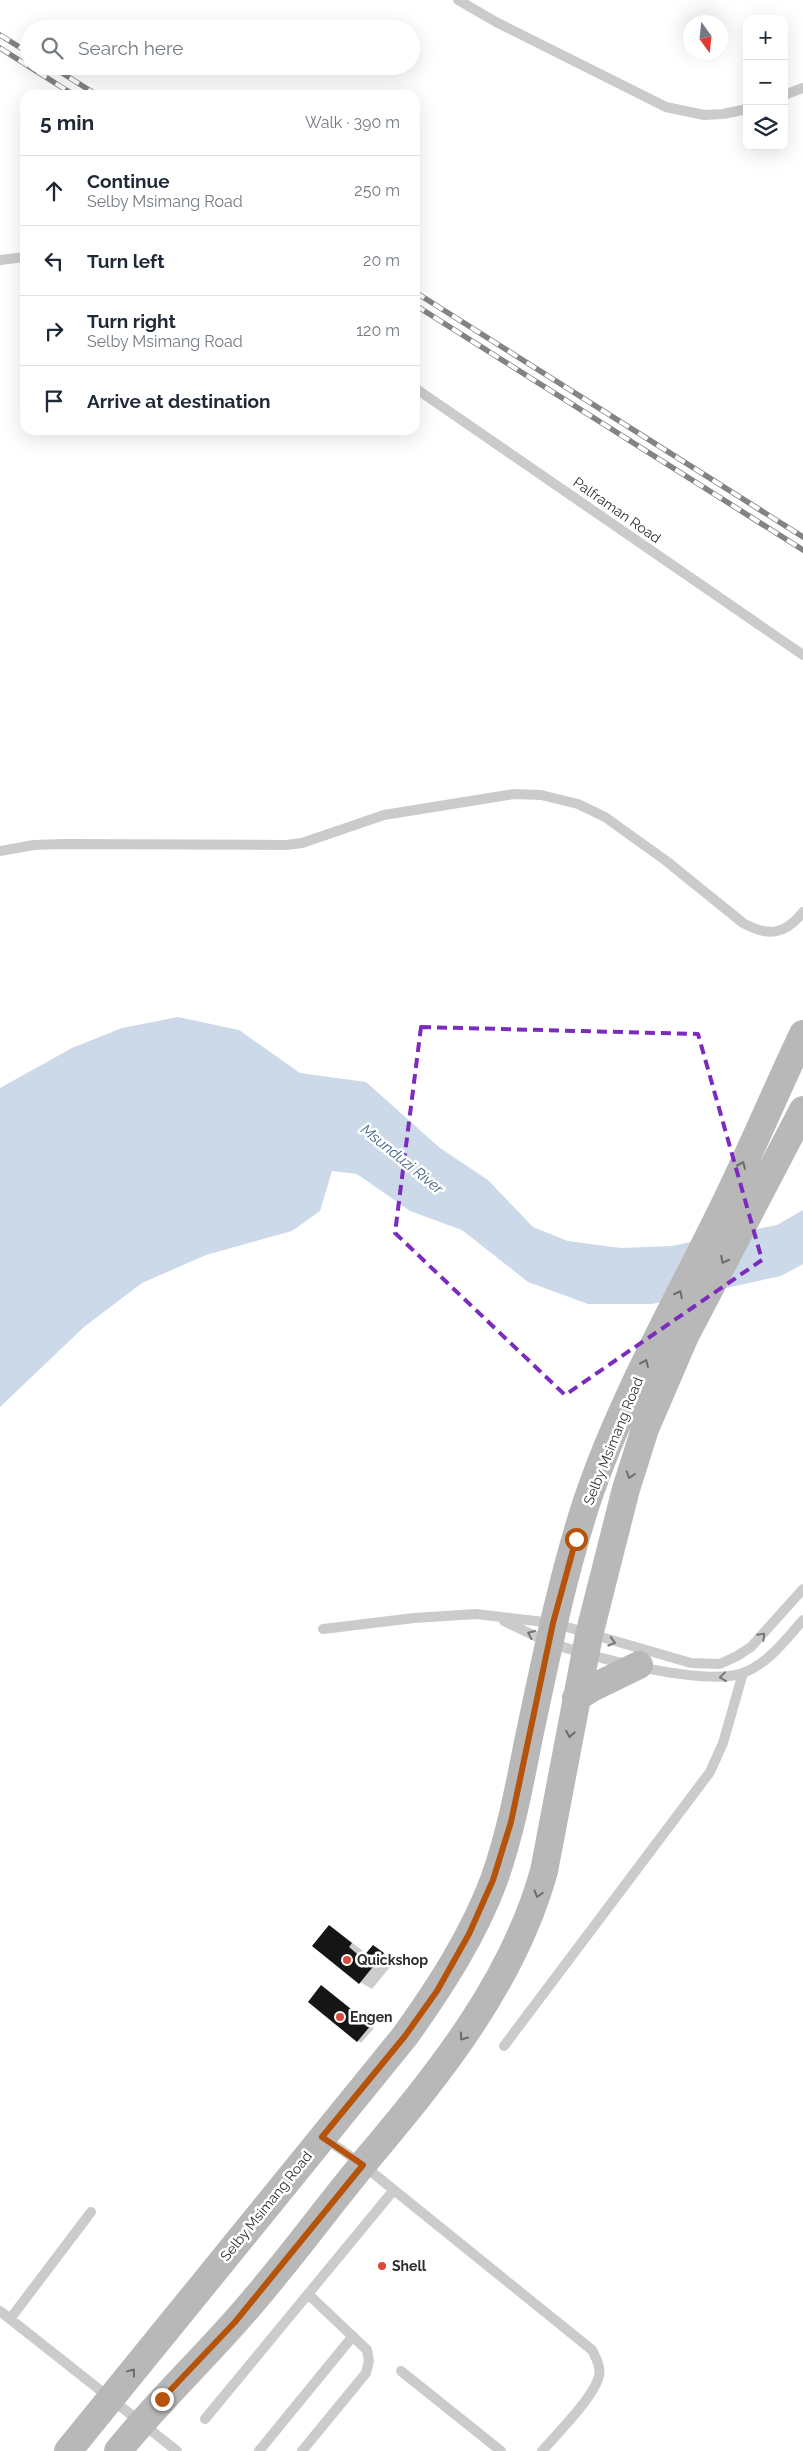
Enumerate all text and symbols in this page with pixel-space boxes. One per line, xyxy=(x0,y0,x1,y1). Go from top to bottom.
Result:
north arrow xyxy=(683,15,728,60)
map controls xyxy=(743,15,788,150)
button: + xyxy=(743,15,788,60)
search box xyxy=(20,20,420,75)
icon: search xyxy=(38,34,66,62)
text: Search here xyxy=(78,37,184,59)
button: − xyxy=(743,60,788,105)
button: layers xyxy=(743,105,788,150)
text: 5 min xyxy=(40,110,94,135)
text: Walk · 390 m xyxy=(305,113,400,132)
text: Continue xyxy=(87,170,170,192)
icon: ahead xyxy=(40,177,68,205)
text: 250 m xyxy=(354,181,400,200)
text: Selby Msimang Road xyxy=(87,192,243,211)
icon: left xyxy=(40,247,68,275)
text: Turn left xyxy=(87,250,164,272)
text: 20 m xyxy=(363,251,400,270)
text: Turn right xyxy=(87,310,176,332)
icon: right xyxy=(40,317,68,345)
text: 120 m xyxy=(356,321,400,340)
text: Selby Msimang Road xyxy=(87,332,243,351)
icon: arrive xyxy=(40,387,68,415)
text: Arrive at destination xyxy=(87,390,271,412)
street label: Palframan Road xyxy=(570,474,664,546)
water label: Msunduzi River xyxy=(357,1120,448,1198)
one-way arrow xyxy=(736,1161,747,1170)
one-way arrow xyxy=(720,1255,730,1264)
one-way arrow xyxy=(673,1290,683,1299)
one-way arrow xyxy=(639,1359,650,1368)
street label: Selby Msimang Road xyxy=(580,1375,646,1507)
one-way arrow xyxy=(626,1471,636,1479)
route start xyxy=(565,1528,588,1551)
one-way arrow xyxy=(527,1629,536,1640)
one-way arrow xyxy=(756,1632,765,1641)
one-way arrow xyxy=(607,1636,616,1646)
one-way arrow xyxy=(718,1671,727,1681)
one-way arrow xyxy=(565,1730,575,1739)
one-way arrow xyxy=(533,1889,543,1897)
place label: Quickshop xyxy=(357,1952,428,1968)
marker: Quickshop xyxy=(341,1954,353,1966)
place label: Engen xyxy=(350,2009,393,2025)
marker: Engen xyxy=(334,2011,346,2023)
one-way arrow xyxy=(460,2031,469,2041)
street label: Selby Msimang Road xyxy=(217,2148,315,2264)
place label: Shell xyxy=(392,2258,427,2274)
marker: Shell xyxy=(376,2260,388,2272)
one-way arrow xyxy=(126,2368,135,2378)
route end xyxy=(151,2388,174,2411)

